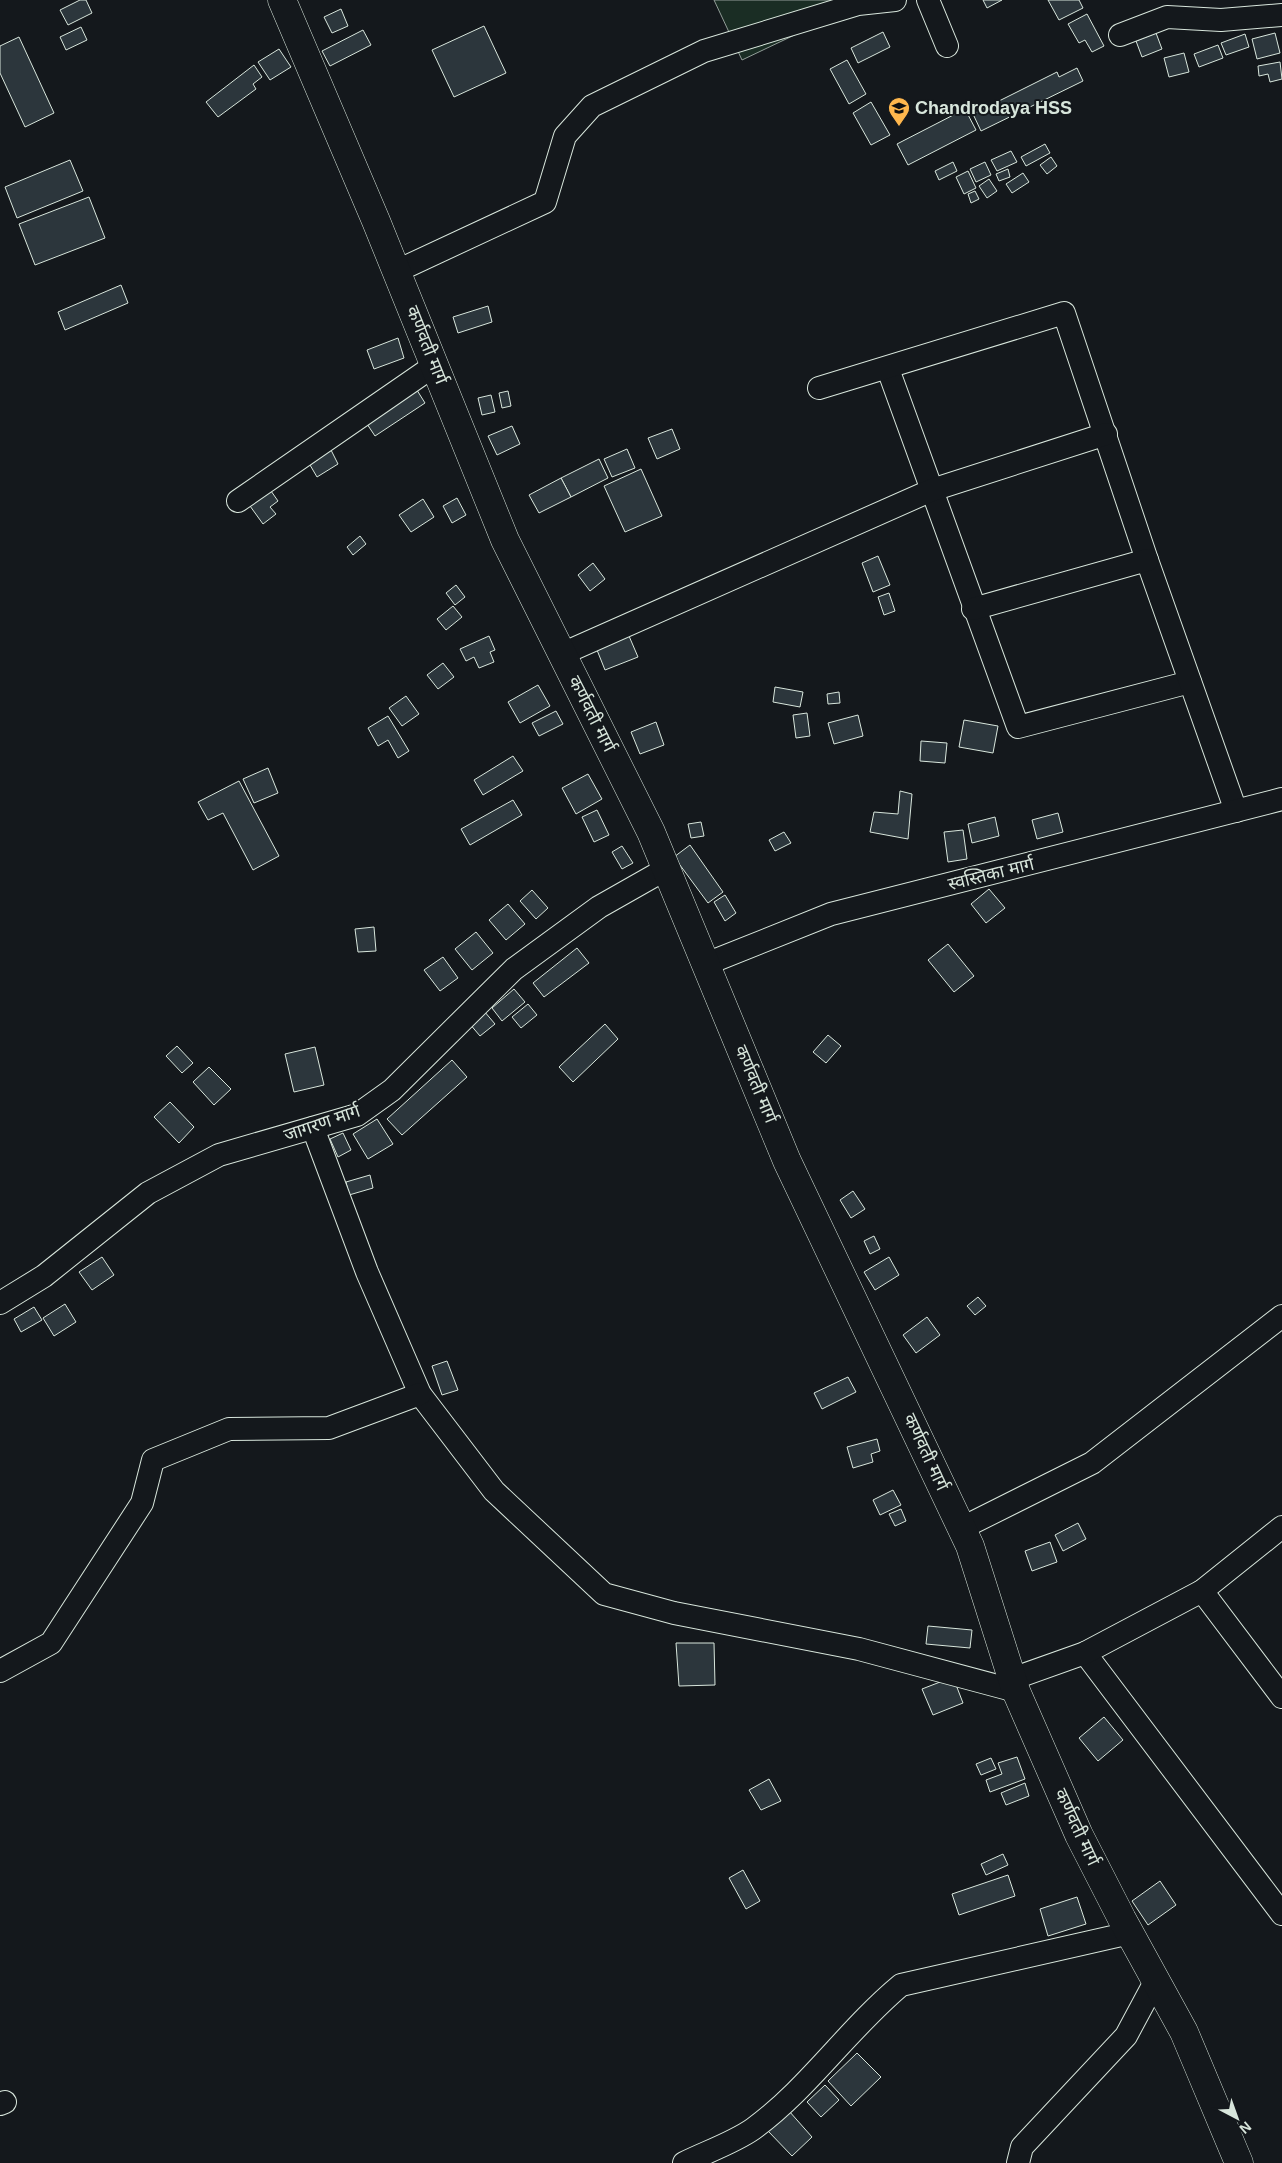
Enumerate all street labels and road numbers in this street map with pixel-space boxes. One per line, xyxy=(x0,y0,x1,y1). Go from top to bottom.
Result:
street label: कर्णवती मार्ग xyxy=(402,303,453,388)
street label: कर्णवती मार्ग xyxy=(564,672,621,756)
street label: स्वस्तिका मार्ग xyxy=(946,852,1037,894)
street label: कर्णवती मार्ग xyxy=(731,1042,783,1127)
street label: जागरण मार्ग xyxy=(281,1099,364,1145)
street label: कर्णवती मार्ग xyxy=(900,1410,954,1494)
street label: कर्णवती मार्ग xyxy=(1051,1785,1105,1869)

